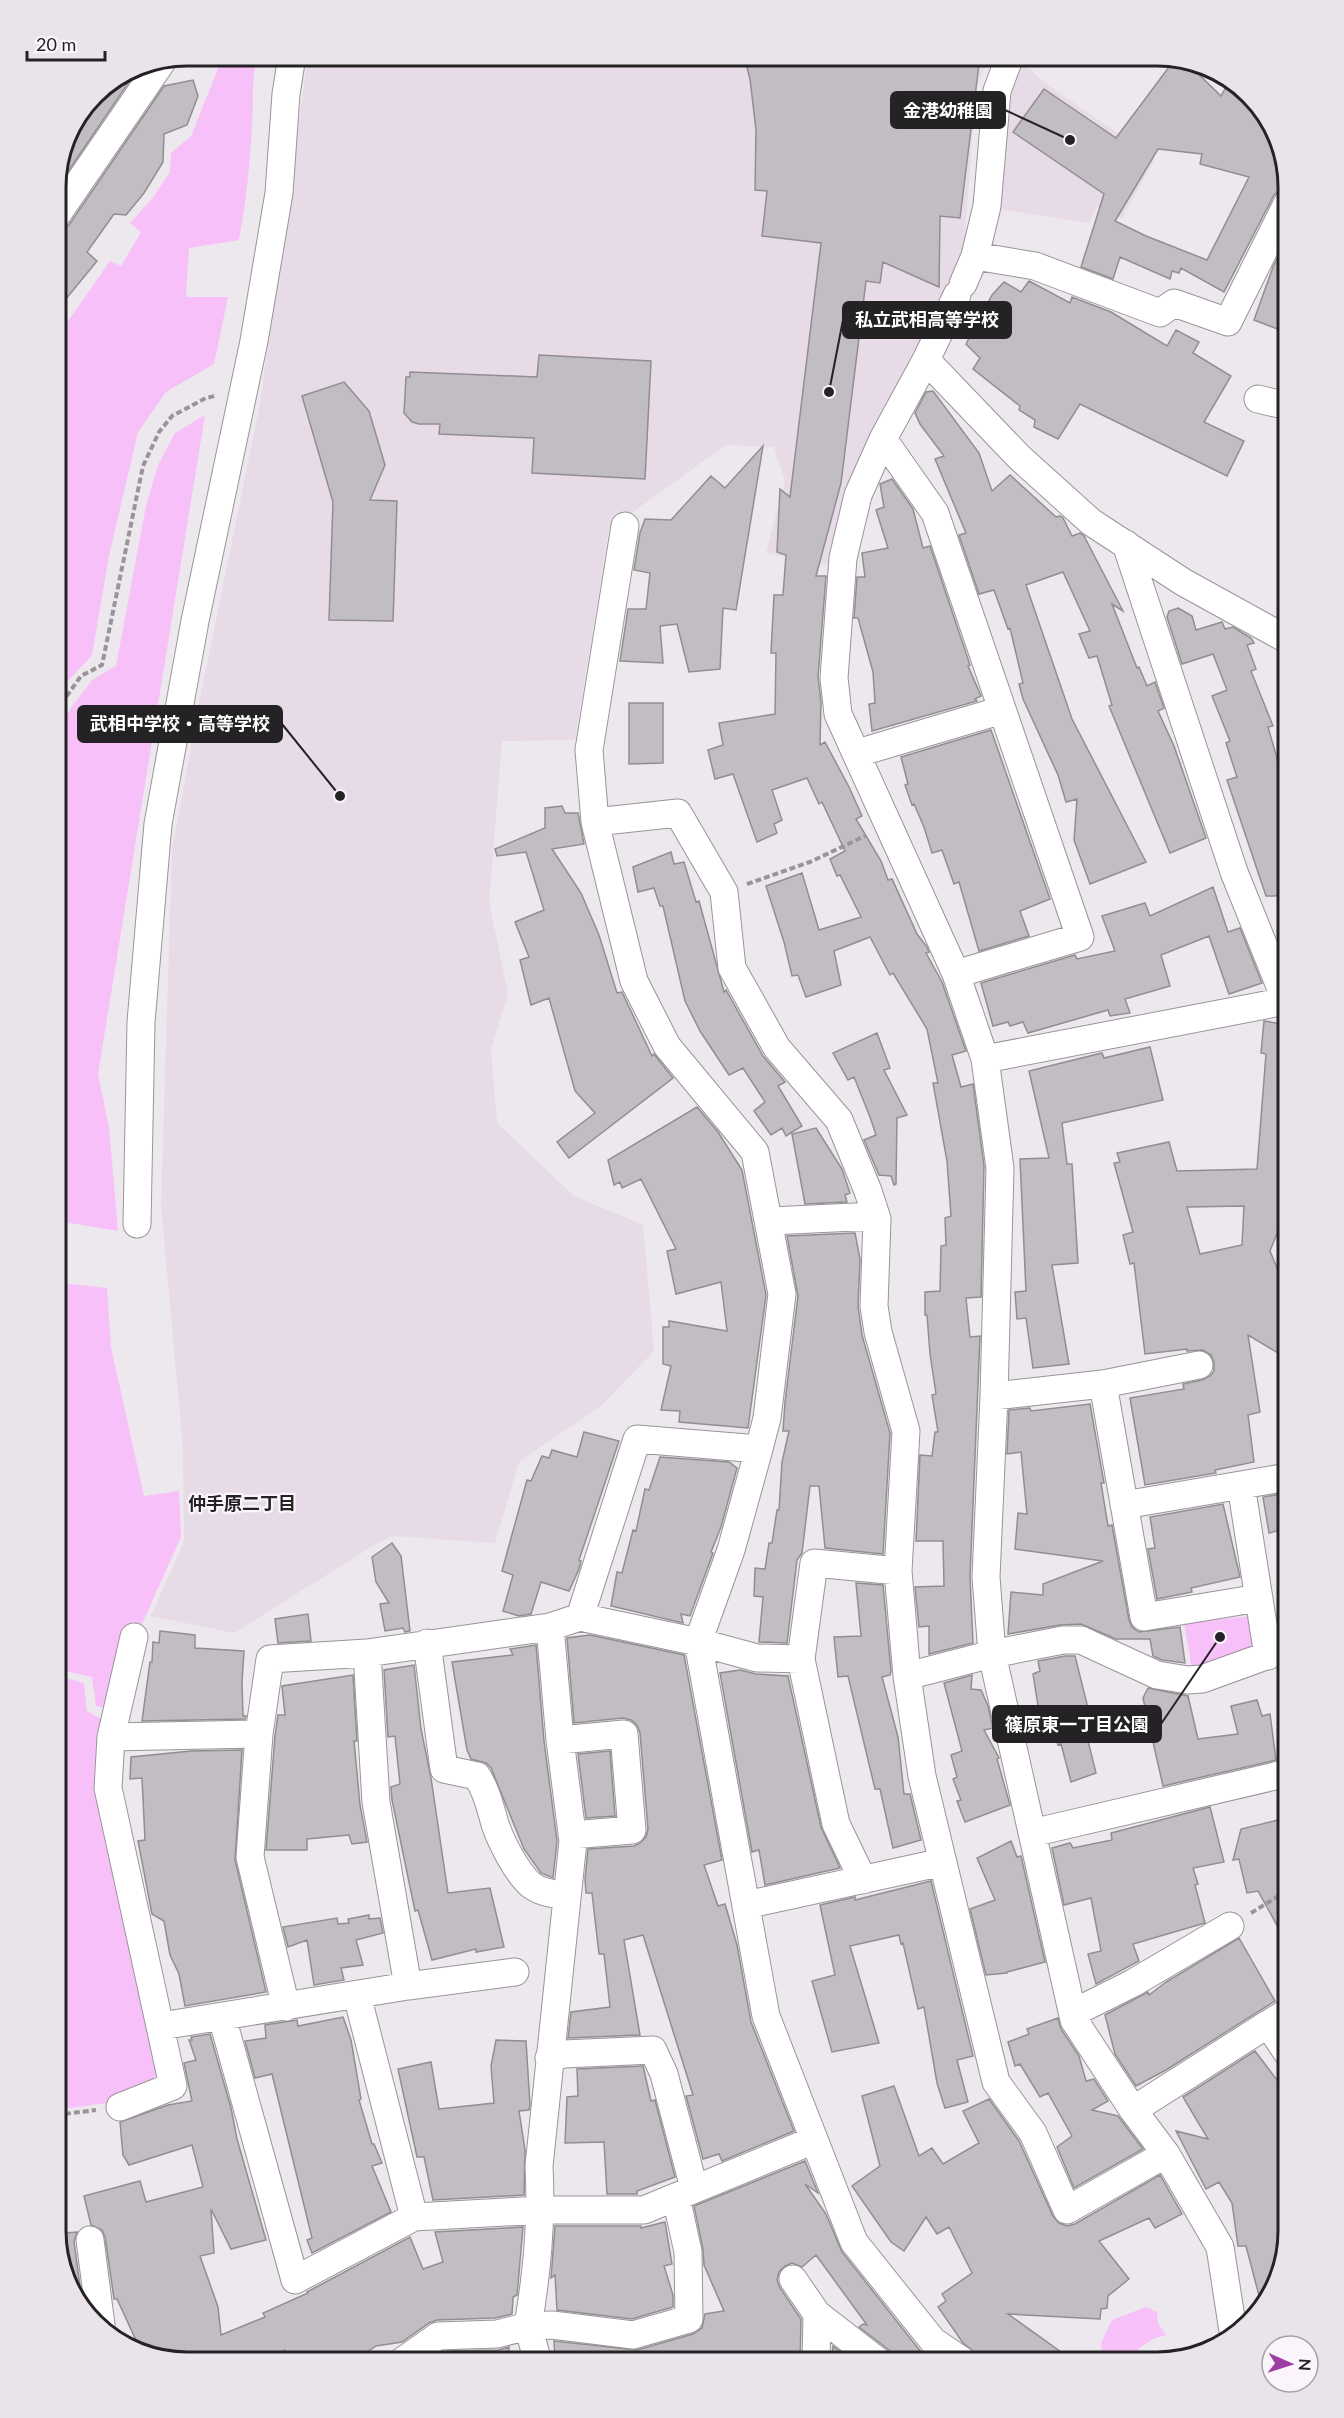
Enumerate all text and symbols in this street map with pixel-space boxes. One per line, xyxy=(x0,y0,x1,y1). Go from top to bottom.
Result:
scale bar xyxy=(27,24,105,62)
text: 20 m xyxy=(36,33,76,55)
callout: 金港幼稚園 xyxy=(891,92,1005,128)
text: 金港幼稚園 xyxy=(903,99,993,121)
callout: 私立武相高等学校 xyxy=(843,302,1011,338)
text: 私立武相高等学校 xyxy=(855,308,999,330)
callout: 武相中学校・高等学校 xyxy=(78,706,282,742)
text: 武相中学校・高等学校 xyxy=(90,712,270,734)
district label: 仲手原二丁目 xyxy=(188,1492,296,1514)
callout: 篠原東一丁目公園 xyxy=(993,1706,1161,1742)
text: 篠原東一丁目公園 xyxy=(1005,1713,1149,1735)
north arrow xyxy=(1260,2334,1320,2394)
text: N xyxy=(1296,2358,1315,2371)

